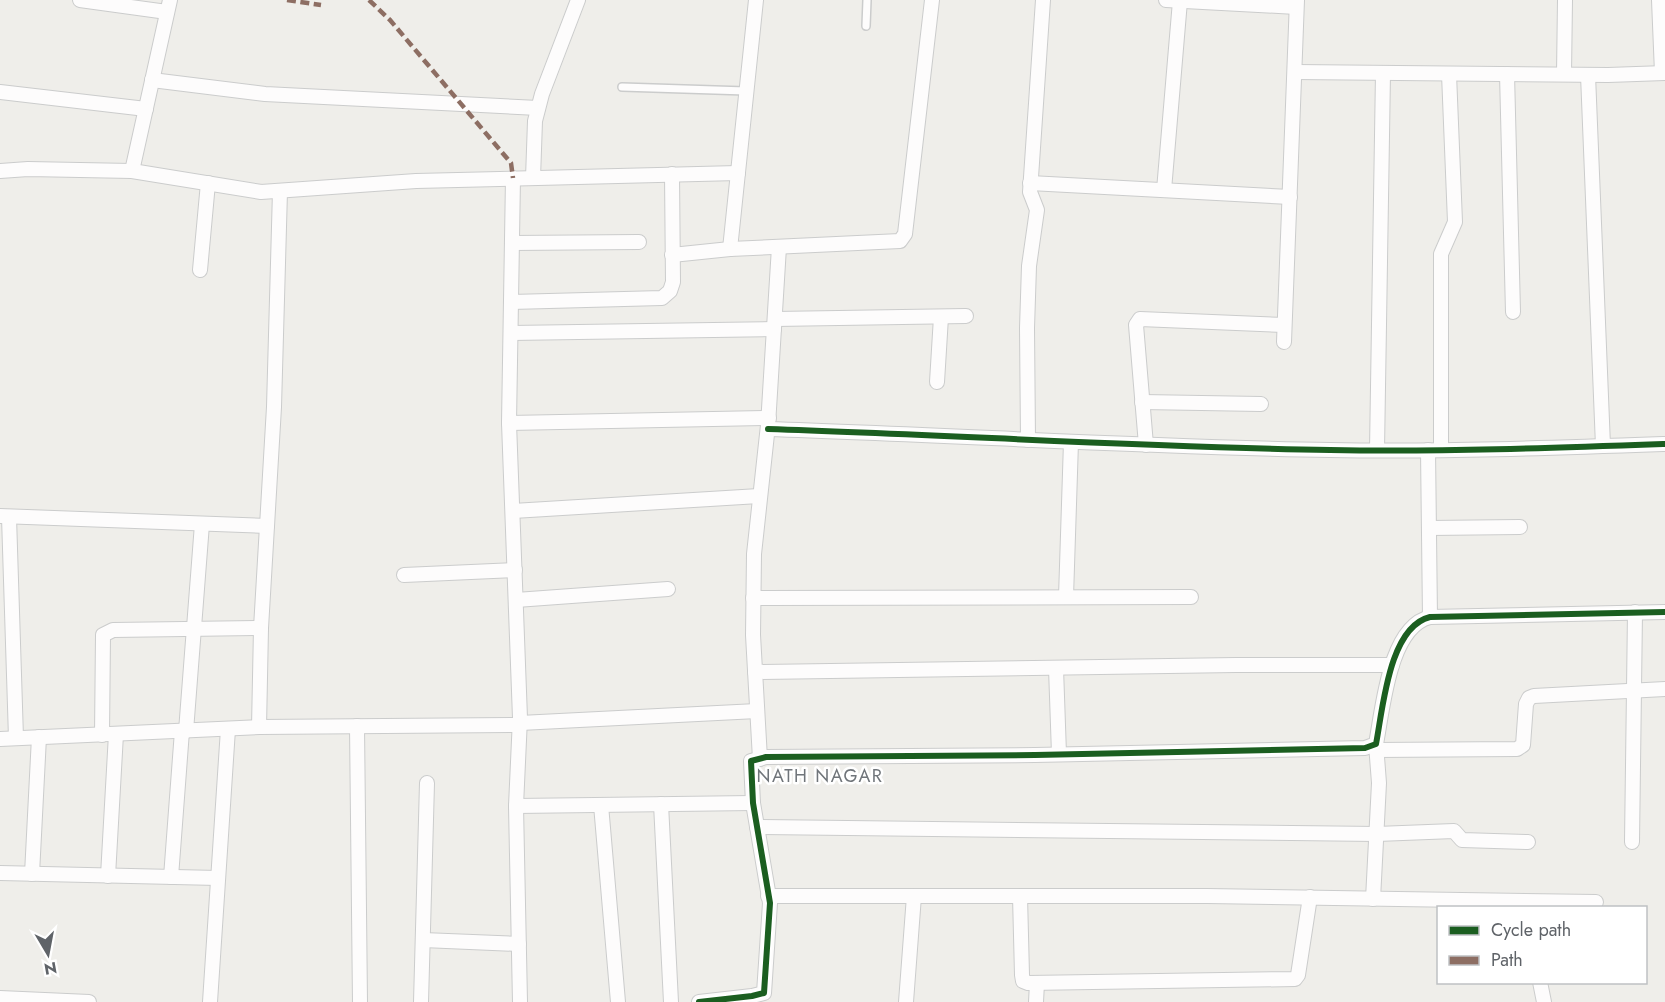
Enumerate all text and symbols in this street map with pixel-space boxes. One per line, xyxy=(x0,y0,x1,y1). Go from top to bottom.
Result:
district label: NATH NAGAR xyxy=(757,763,883,789)
legend xyxy=(1437,906,1647,984)
text: Cycle path xyxy=(1491,917,1571,943)
north arrow xyxy=(18,924,78,984)
text: Path xyxy=(1491,947,1523,973)
text: N xyxy=(42,956,59,981)

